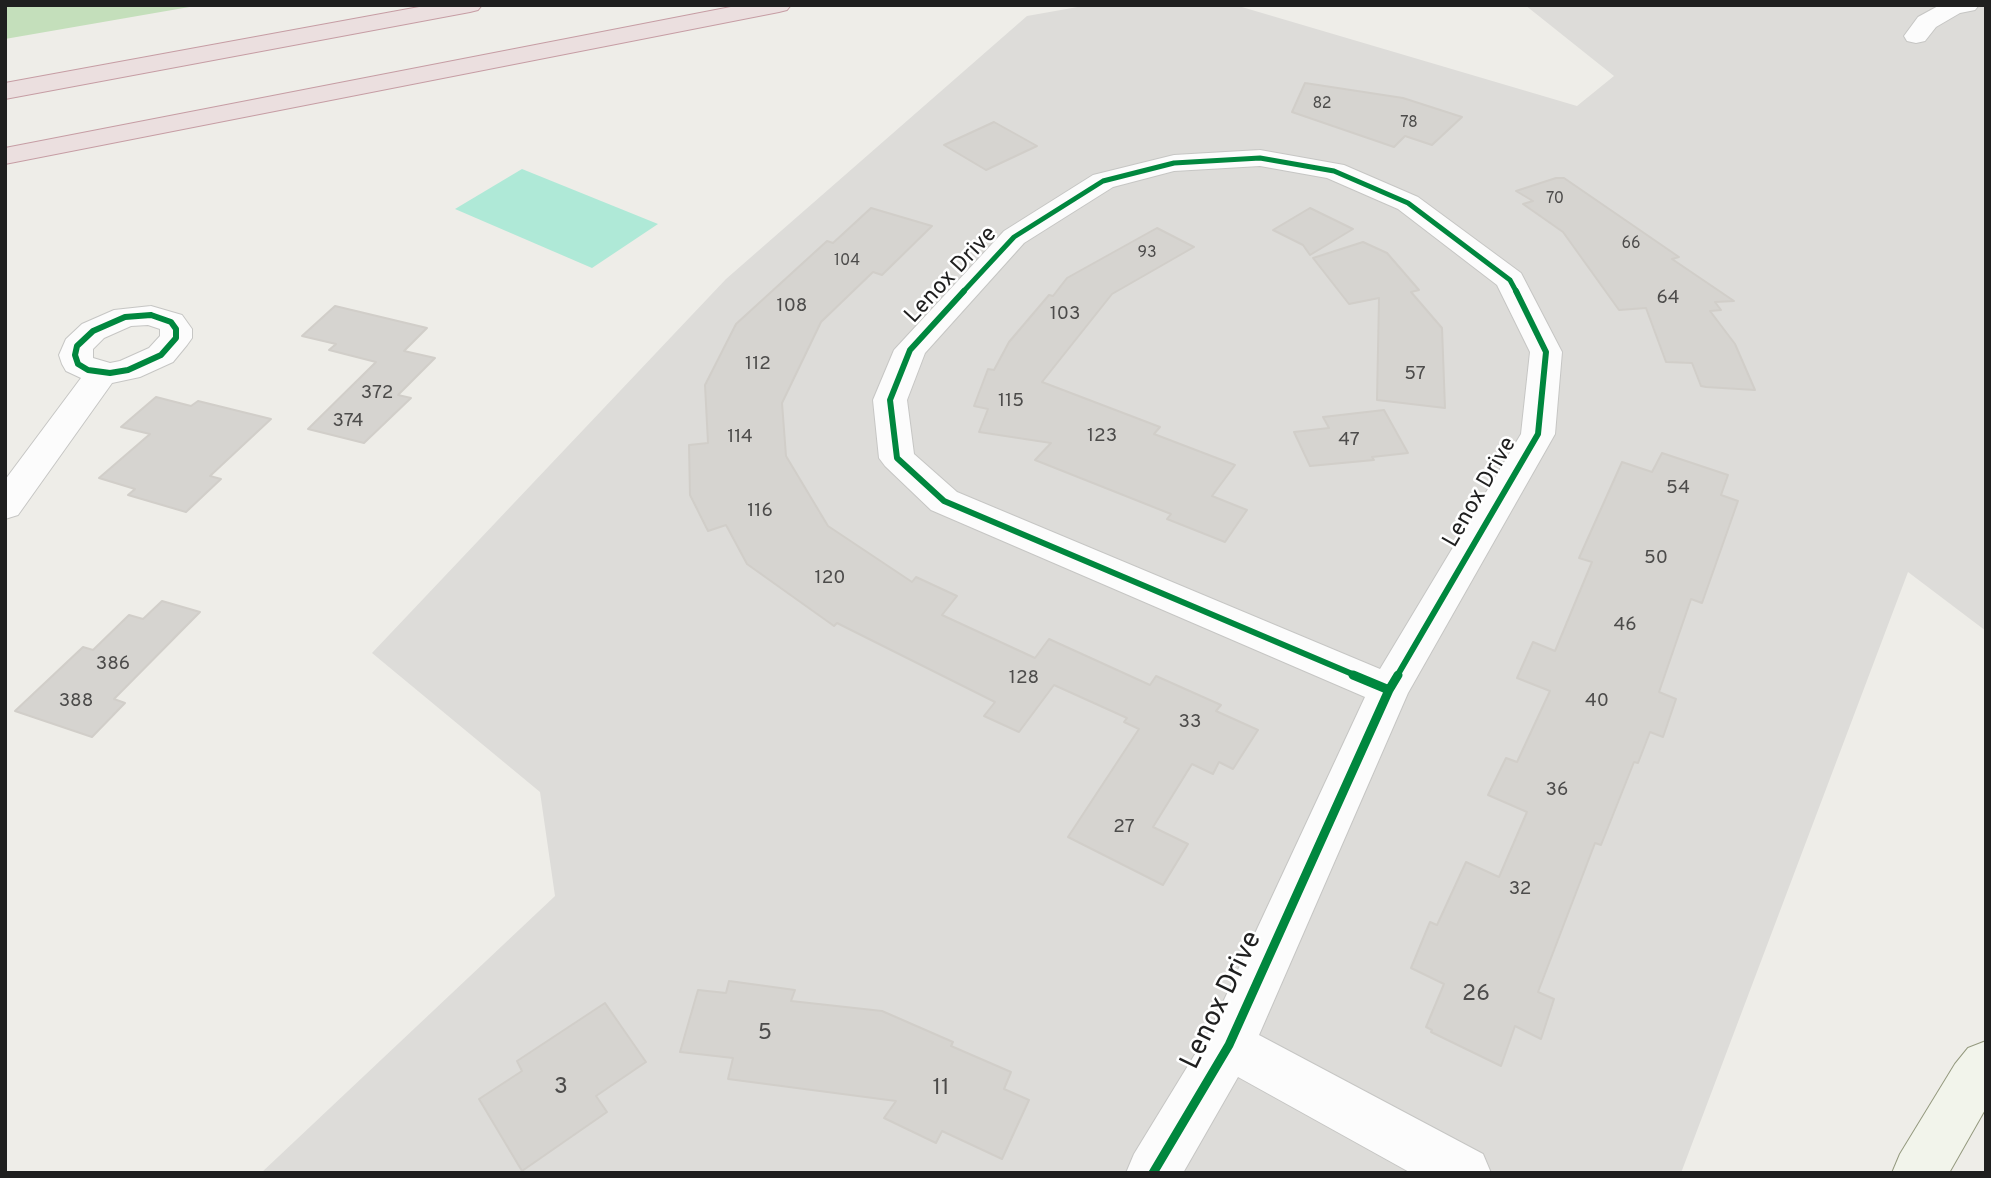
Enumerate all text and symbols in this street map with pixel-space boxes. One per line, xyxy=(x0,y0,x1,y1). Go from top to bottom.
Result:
house number: 82 xyxy=(1312,95,1332,115)
house number: 78 xyxy=(1400,114,1418,134)
house number: 70 xyxy=(1546,190,1564,210)
street label: Lenox Drive xyxy=(900,222,1004,330)
house number: 66 xyxy=(1621,235,1641,255)
house number: 93 xyxy=(1137,244,1157,264)
house number: 104 xyxy=(834,252,860,272)
house number: 64 xyxy=(1656,288,1680,310)
house number: 108 xyxy=(777,296,807,318)
house number: 103 xyxy=(1050,304,1080,326)
house number: 112 xyxy=(745,354,771,376)
house number: 57 xyxy=(1404,364,1426,386)
house number: 372 xyxy=(361,383,393,405)
house number: 115 xyxy=(998,391,1024,413)
house number: 374 xyxy=(332,411,364,433)
house number: 123 xyxy=(1087,426,1117,448)
house number: 114 xyxy=(727,427,753,449)
house number: 47 xyxy=(1338,430,1360,452)
street label: Lenox Drive xyxy=(1438,433,1524,553)
house number: 54 xyxy=(1666,478,1690,500)
house number: 116 xyxy=(747,501,773,523)
house number: 50 xyxy=(1644,548,1668,570)
house number: 120 xyxy=(815,568,845,590)
house number: 46 xyxy=(1613,615,1637,637)
house number: 386 xyxy=(96,654,130,676)
house number: 128 xyxy=(1009,668,1039,690)
house number: 388 xyxy=(59,691,93,713)
house number: 40 xyxy=(1585,691,1609,713)
house number: 33 xyxy=(1179,712,1201,734)
house number: 36 xyxy=(1546,780,1568,802)
house number: 27 xyxy=(1113,817,1135,839)
house number: 32 xyxy=(1509,879,1531,901)
street label: Lenox Drive xyxy=(1175,926,1271,1076)
house number: 26 xyxy=(1462,981,1490,1009)
house number: 5 xyxy=(758,1020,772,1048)
house number: 3 xyxy=(554,1074,568,1102)
house number: 11 xyxy=(932,1075,950,1103)

